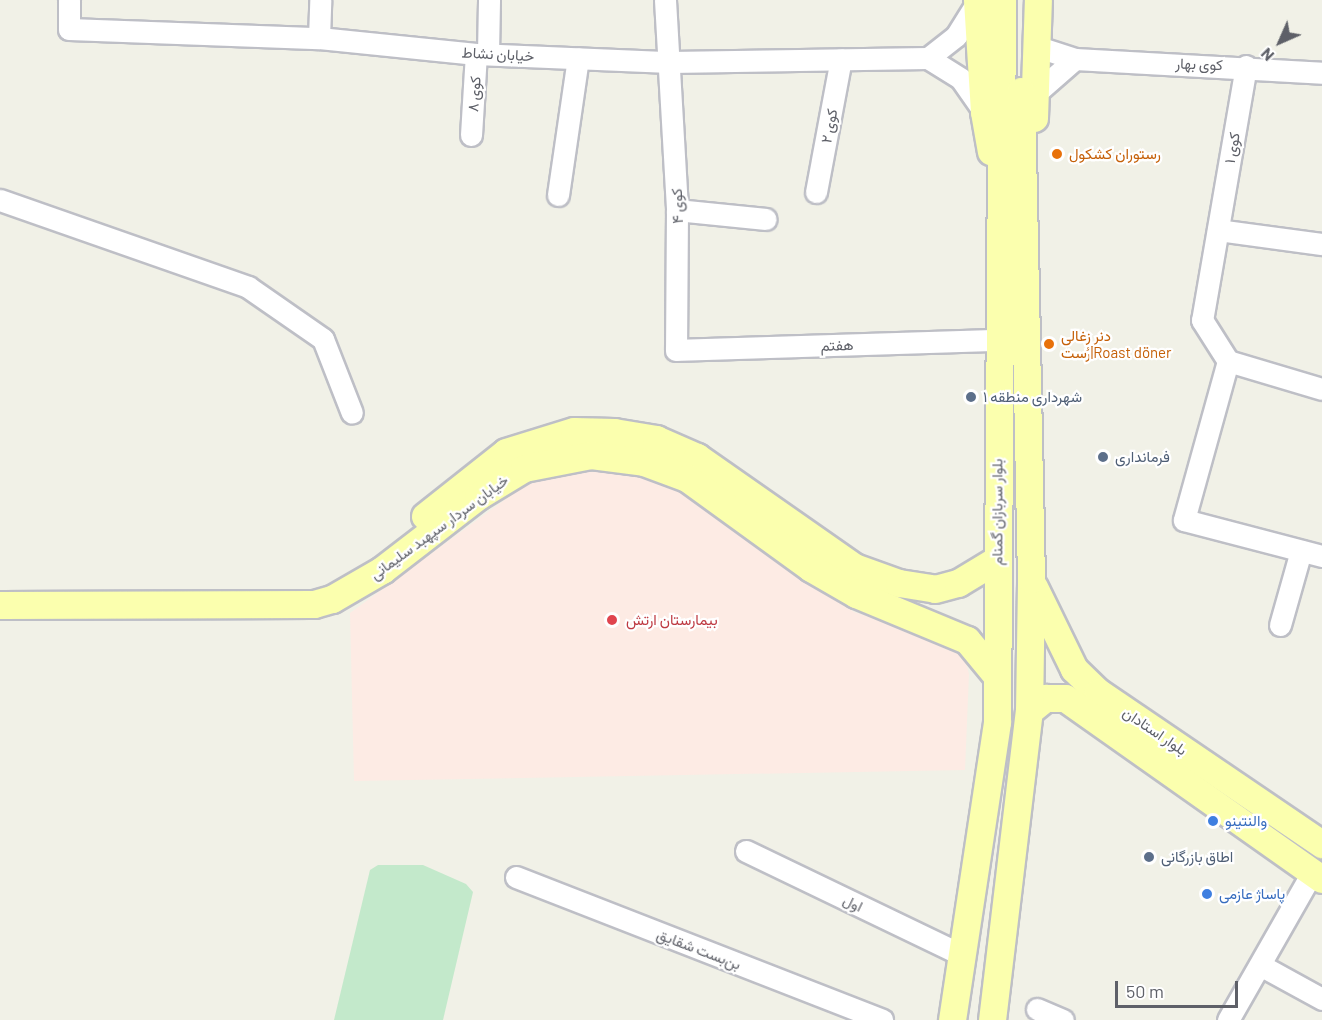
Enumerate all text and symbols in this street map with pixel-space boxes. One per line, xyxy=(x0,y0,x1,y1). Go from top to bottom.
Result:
north arrow xyxy=(1250,12,1310,72)
street label: خیابان نشاط xyxy=(461,43,535,65)
text: N xyxy=(1256,45,1277,66)
street label: کوی بهار xyxy=(1175,54,1223,74)
street label: کوی ۸ xyxy=(464,76,484,112)
street label: کوی ۲ xyxy=(817,107,841,145)
street label: کوی ۱ xyxy=(1220,131,1244,165)
place label: رستوران کشکول xyxy=(1069,145,1161,163)
marker: رستوران کشکول xyxy=(1050,147,1064,161)
street label: کوی ۴ xyxy=(667,188,687,224)
place label: دنر زغالی رُست|Roast döner xyxy=(1061,326,1172,361)
street label: هفتم xyxy=(820,335,854,355)
marker: دنر زغالی رُست|Roast döner xyxy=(1042,337,1056,351)
place label: شهرداری منطقه ۱ xyxy=(983,388,1082,406)
marker: شهرداری منطقه ۱ xyxy=(964,390,978,404)
place label: فرمانداری xyxy=(1115,448,1170,466)
marker: فرمانداری xyxy=(1096,450,1110,464)
street label: بلوار سربازان گمنام xyxy=(988,459,1006,565)
street label: خیابان سردار سپهبد سلیمانی xyxy=(366,471,512,583)
marker: بیمارستان ارتش xyxy=(603,611,621,629)
place label: بیمارستان ارتش xyxy=(626,611,718,629)
street label: بلوار استادان xyxy=(1120,703,1190,759)
place label: والنتینو xyxy=(1225,812,1267,830)
marker: والنتینو xyxy=(1206,814,1220,828)
place label: اطاق بازرگانی xyxy=(1161,848,1233,866)
marker: اطاق بازرگانی xyxy=(1142,850,1156,864)
place label: پاساژ عازمی xyxy=(1219,885,1285,903)
marker: پاساژ عازمی xyxy=(1200,887,1214,901)
street label: اول xyxy=(840,891,866,915)
street label: بن‌بست شقایق xyxy=(654,925,744,973)
scale bar xyxy=(1118,969,1241,1007)
text: 50 m xyxy=(1126,980,1164,1002)

